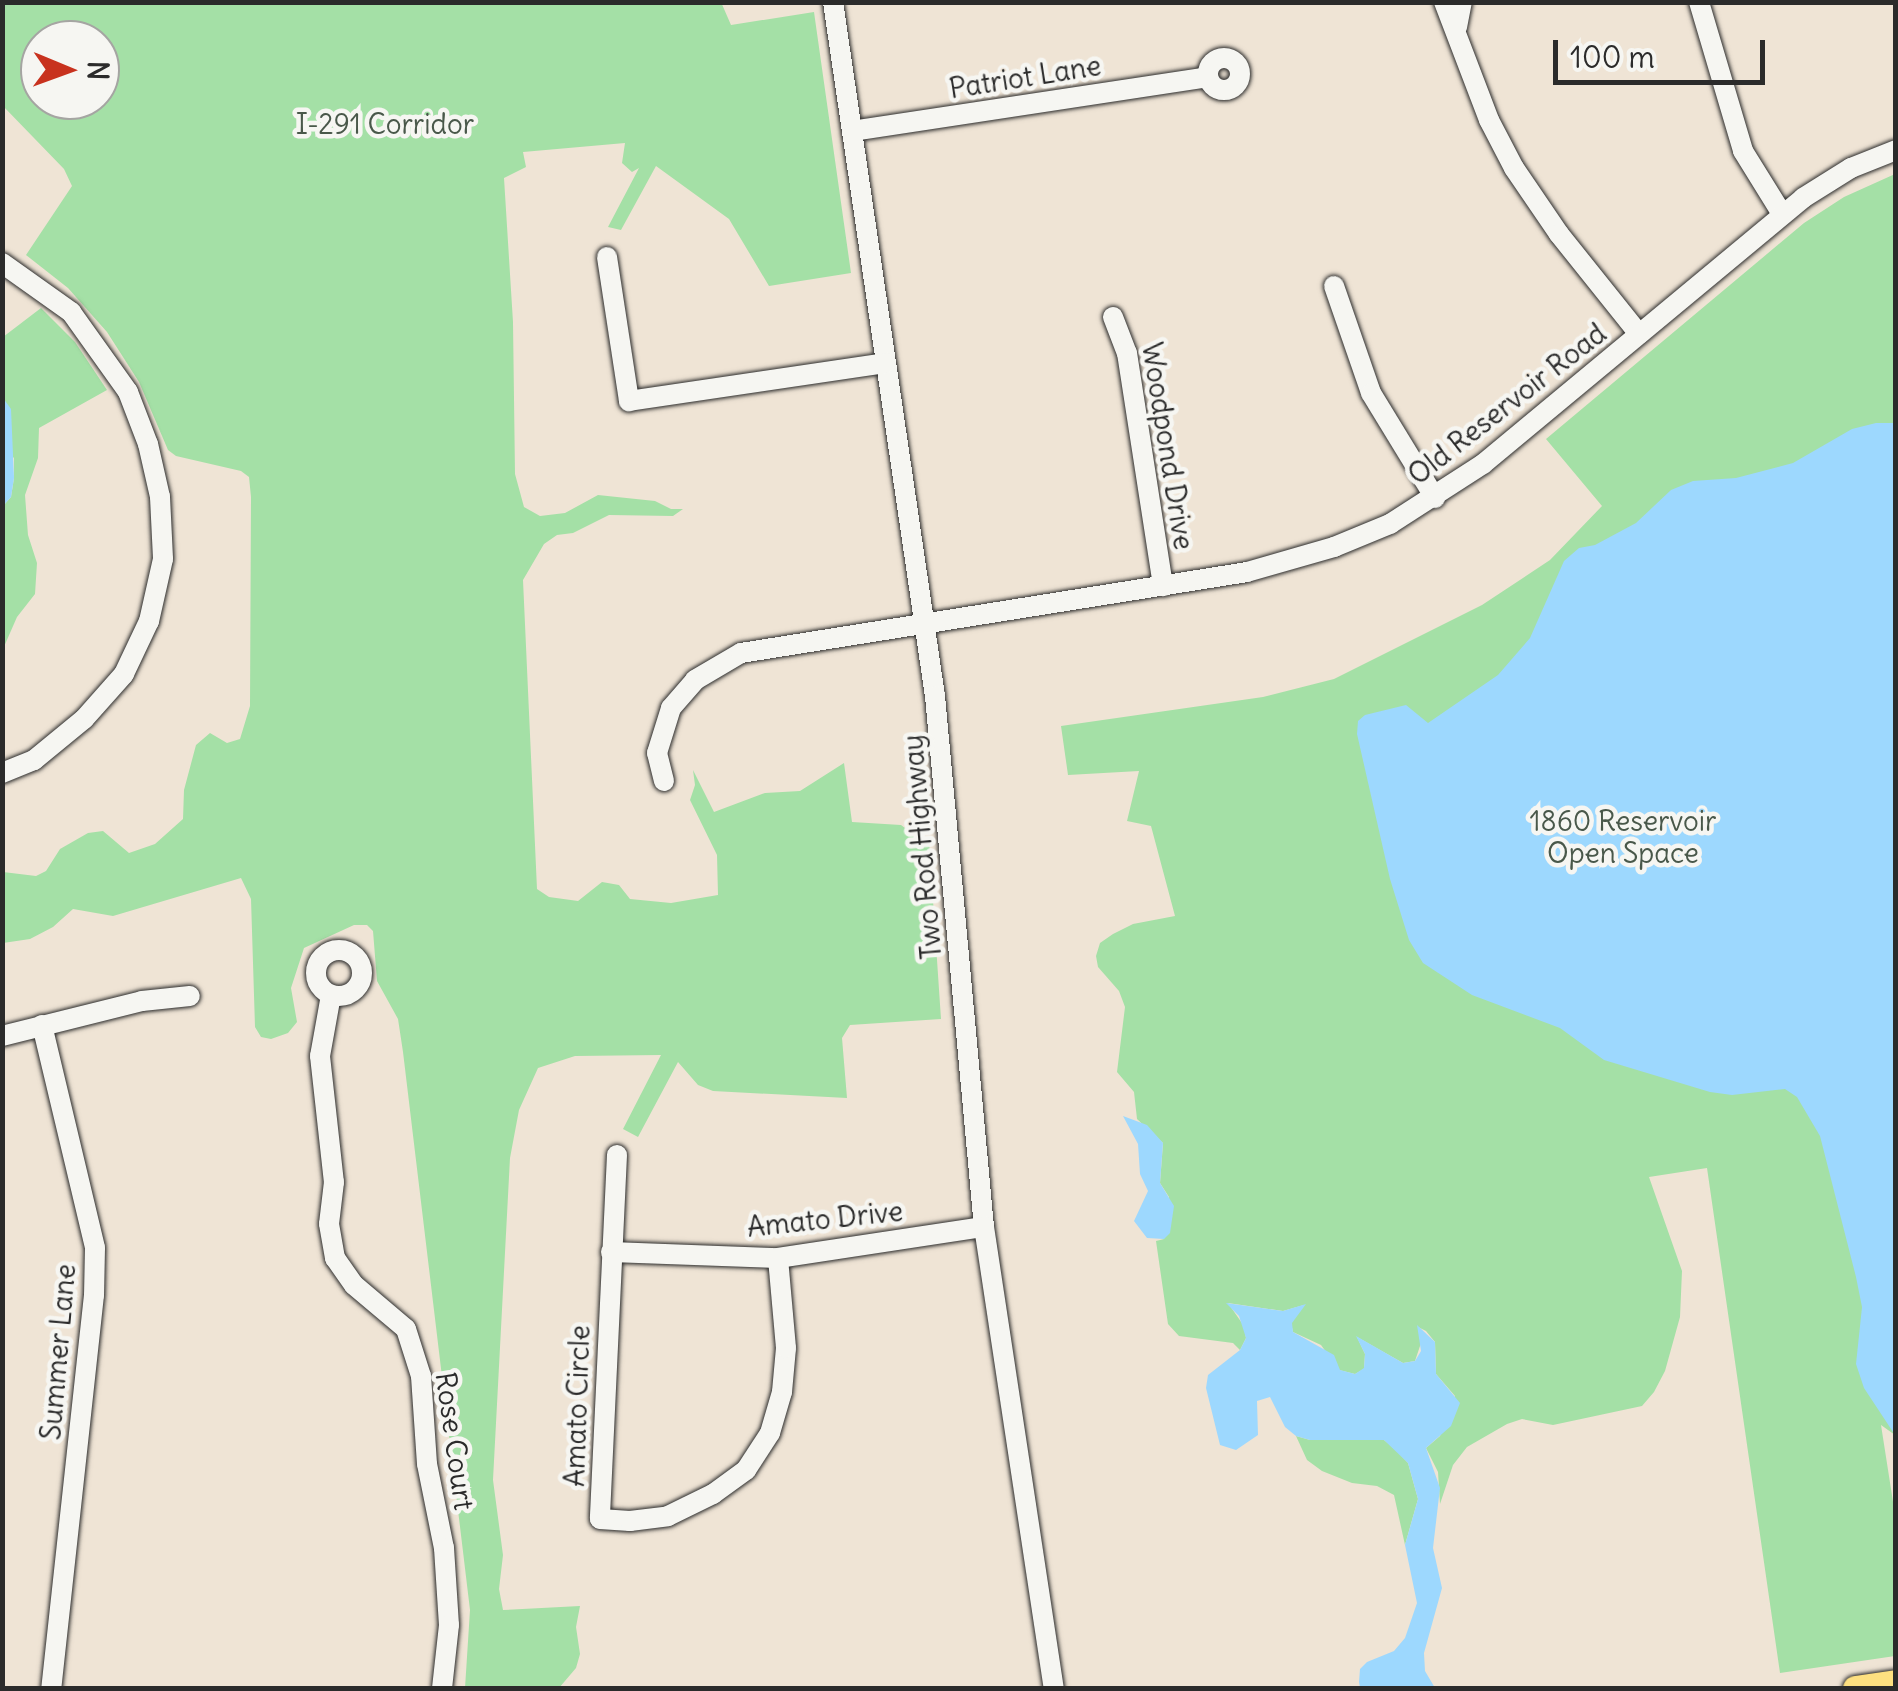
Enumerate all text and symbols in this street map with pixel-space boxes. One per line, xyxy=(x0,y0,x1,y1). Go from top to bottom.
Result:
north arrow xyxy=(20,20,120,120)
scale bar xyxy=(1558,20,1770,82)
text: 100 m xyxy=(1570,38,1655,76)
street label: Patriot Lane xyxy=(947,48,1103,106)
text: N xyxy=(80,60,116,80)
park label: I-291 Corridor xyxy=(296,107,474,141)
street label: Old Reservoir Road xyxy=(1401,316,1613,492)
street label: Woodpond Drive xyxy=(1135,340,1201,552)
street label: Two Rod Highway xyxy=(895,733,949,961)
park label: 1860 Reservoir Open Space xyxy=(1529,804,1717,870)
street label: Amato Drive xyxy=(745,1194,905,1244)
street label: Summer Lane xyxy=(34,1263,82,1441)
street label: Amato Circle xyxy=(557,1325,597,1487)
street label: Rose Court xyxy=(429,1370,481,1512)

